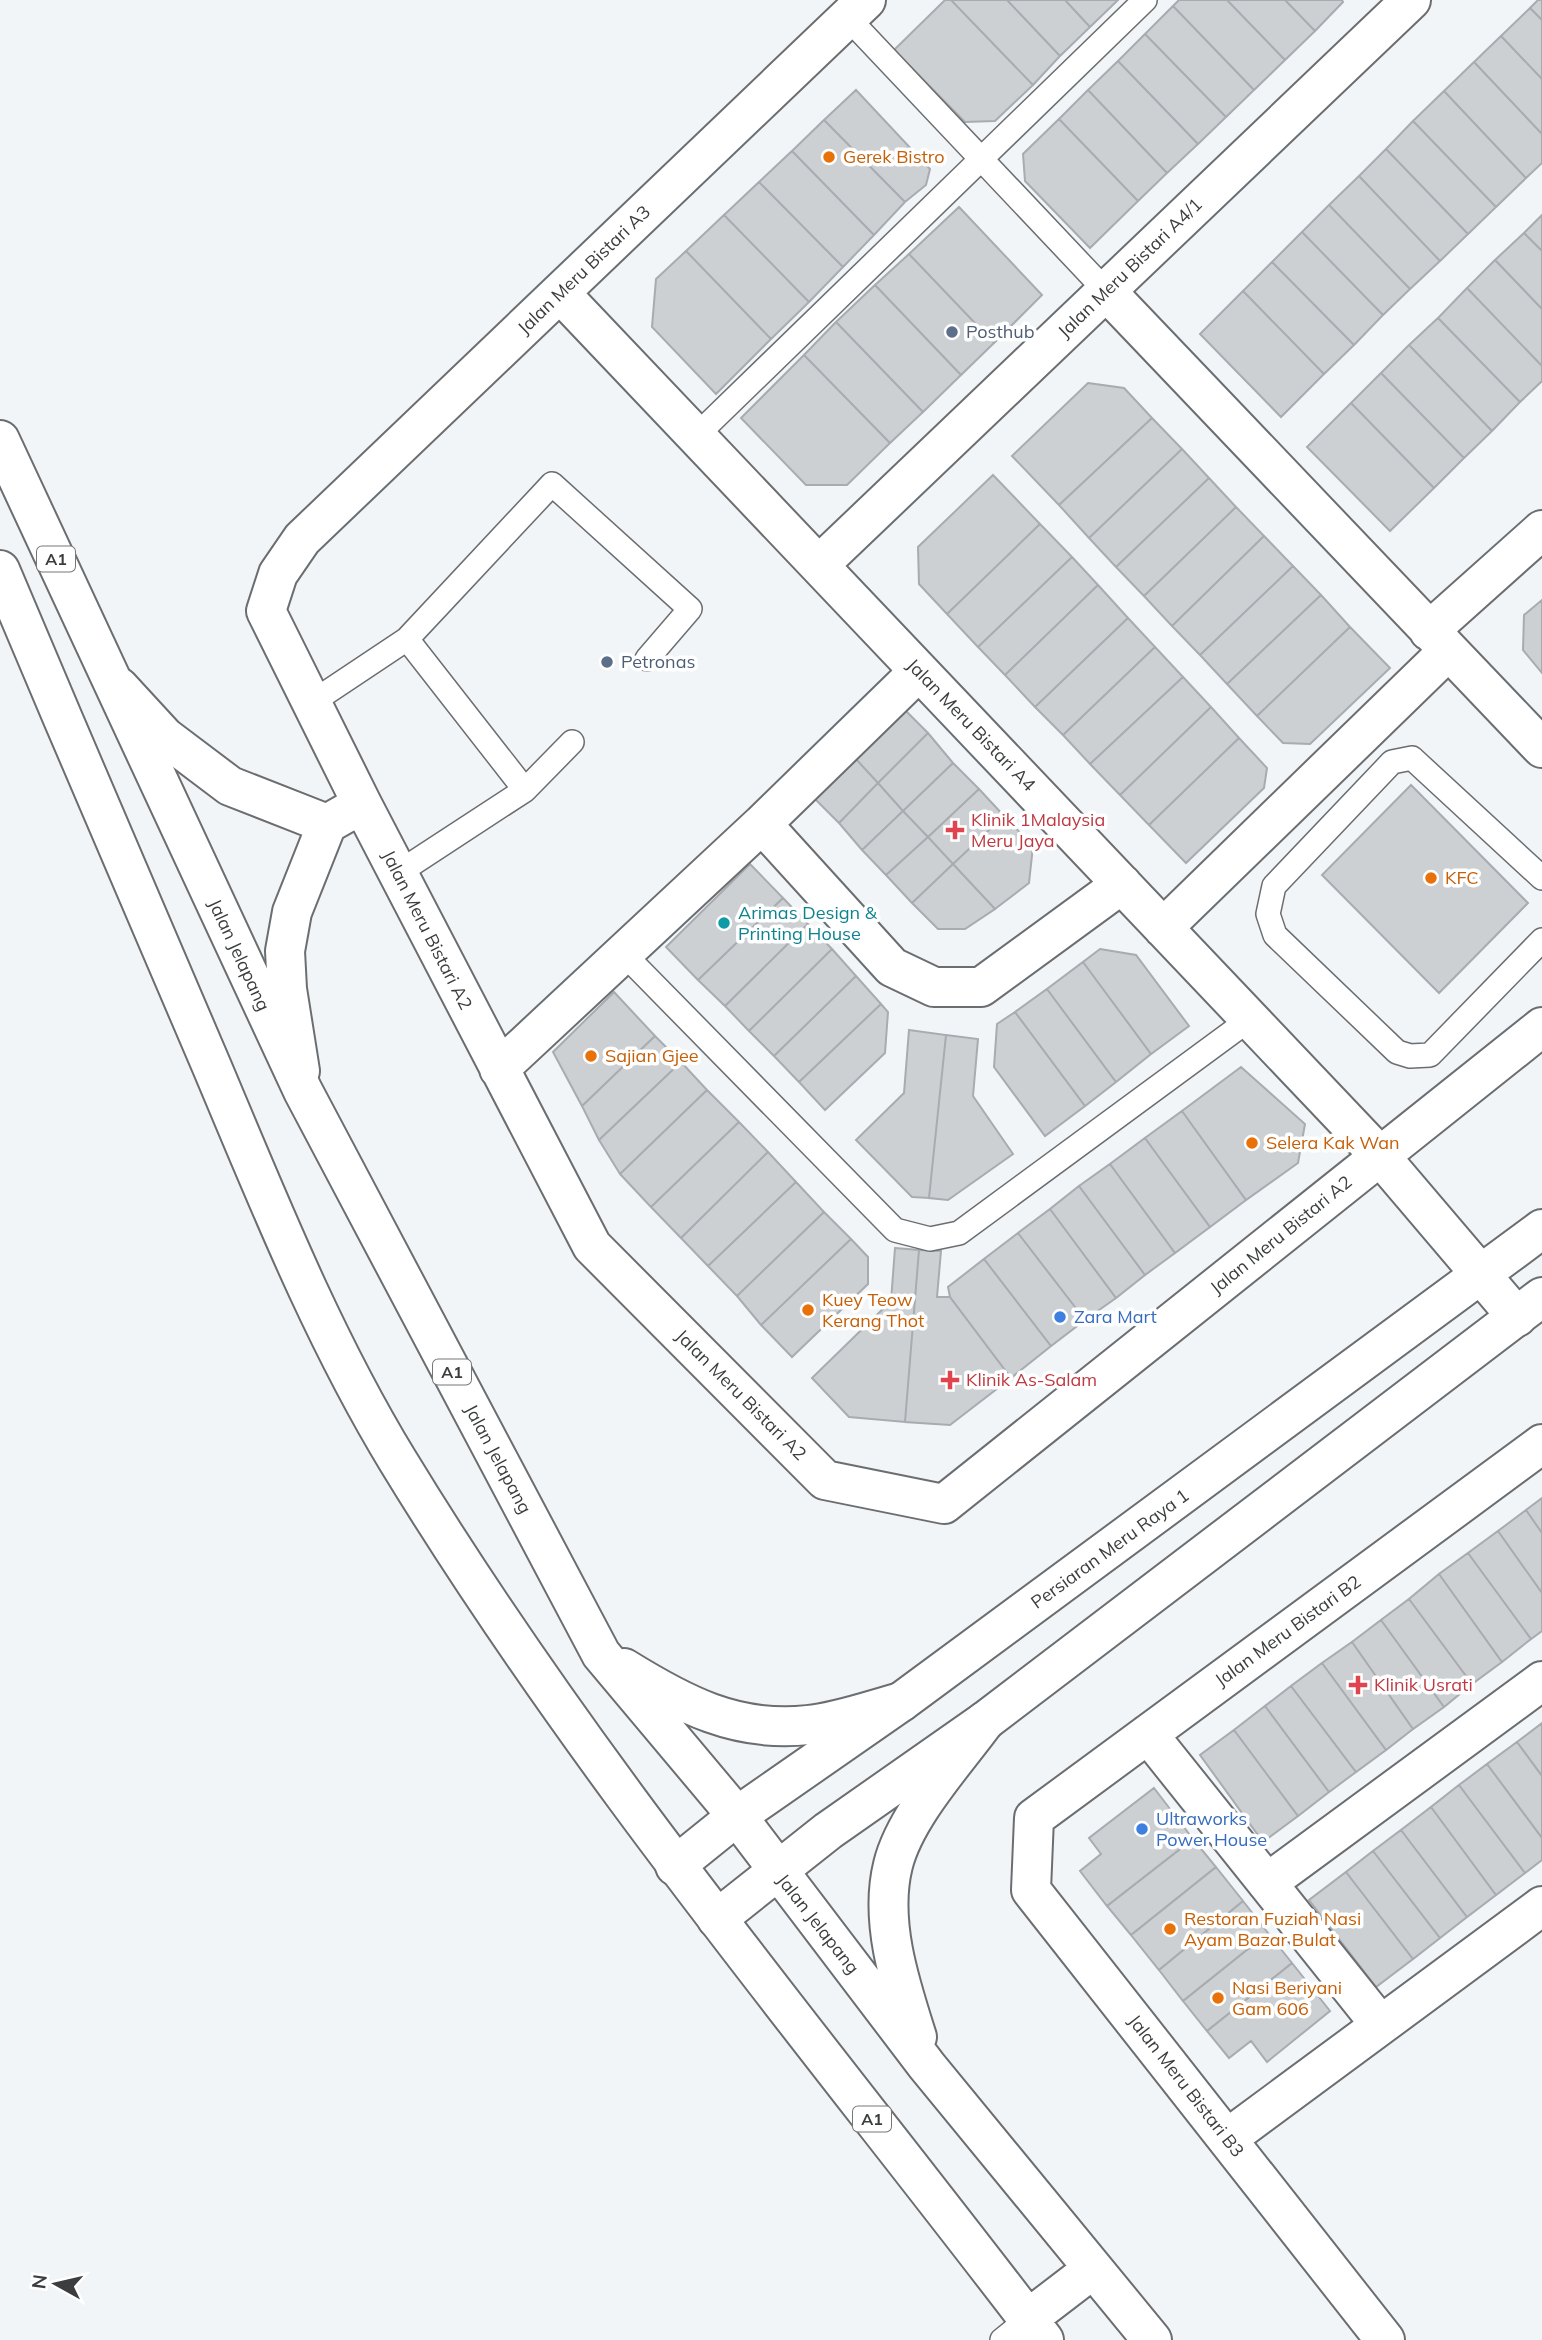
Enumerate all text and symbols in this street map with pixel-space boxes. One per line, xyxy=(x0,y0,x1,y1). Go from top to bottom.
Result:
place label: Gerek Bistro xyxy=(843,145,945,168)
marker: Gerek Bistro xyxy=(821,149,837,165)
street label: Jalan Meru Bistari A4/1 xyxy=(1053,193,1207,343)
street label: Jalan Meru Bistari A3 xyxy=(512,200,655,339)
place label: Posthub xyxy=(966,320,1034,343)
marker: Posthub xyxy=(944,324,960,340)
road number: A1 xyxy=(37,546,75,572)
place label: Petronas xyxy=(621,650,695,673)
street label: Jalan Meru Bistari A4 xyxy=(902,653,1041,796)
marker: Petronas xyxy=(599,654,615,670)
place label: Klinik 1Malaysia Meru Jaya xyxy=(971,808,1105,852)
marker: Klinik 1Malaysia Meru Jaya xyxy=(945,820,965,840)
street label: Jalan Meru Bistari A2 xyxy=(377,846,478,1013)
place label: KFC xyxy=(1445,866,1479,889)
marker: KFC xyxy=(1423,870,1439,886)
street label: Jalan Jelapang xyxy=(203,895,275,1014)
place label: Arimas Design & Printing House xyxy=(738,901,878,945)
marker: Arimas Design & Printing House xyxy=(716,915,732,931)
place label: Sajian Gjee xyxy=(605,1044,699,1067)
marker: Sajian Gjee xyxy=(583,1048,599,1064)
place label: Selera Kak Wan xyxy=(1266,1131,1400,1154)
marker: Selera Kak Wan xyxy=(1244,1135,1260,1151)
street label: Jalan Meru Bistari A2 xyxy=(1205,1170,1356,1299)
place label: Kuey Teow Kerang Thot xyxy=(822,1288,924,1332)
marker: Kuey Teow Kerang Thot xyxy=(800,1302,816,1318)
place label: Zara Mart xyxy=(1074,1305,1157,1328)
marker: Zara Mart xyxy=(1052,1309,1068,1325)
street label: Jalan Meru Bistari A2 xyxy=(671,1324,812,1465)
road number: A1 xyxy=(433,1360,471,1384)
place label: Klinik As-Salam xyxy=(966,1368,1097,1391)
marker: Klinik As-Salam xyxy=(940,1370,960,1390)
street label: Jalan Jelapang xyxy=(460,1400,537,1518)
street label: Persiaran Meru Raya 1 xyxy=(1026,1484,1193,1614)
street label: Jalan Meru Bistari B2 xyxy=(1210,1570,1365,1691)
place label: Klinik Usrati xyxy=(1374,1673,1473,1696)
marker: Klinik Usrati xyxy=(1348,1675,1368,1695)
place label: Ultraworks Power House xyxy=(1156,1807,1267,1851)
marker: Ultraworks Power House xyxy=(1134,1821,1150,1837)
street label: Jalan Jelapang xyxy=(772,1869,865,1978)
place label: Restoran Fuziah Nasi Ayam Bazar Bulat xyxy=(1184,1907,1361,1951)
marker: Restoran Fuziah Nasi Ayam Bazar Bulat xyxy=(1162,1921,1178,1937)
place label: Nasi Beriyani Gam 606 xyxy=(1232,1976,1342,2020)
marker: Nasi Beriyani Gam 606 xyxy=(1210,1990,1226,2006)
street label: Jalan Meru Bistari B3 xyxy=(1123,2010,1249,2162)
road number: A1 xyxy=(853,2106,891,2132)
north arrow xyxy=(21,2249,91,2319)
text: N xyxy=(26,2273,52,2290)

